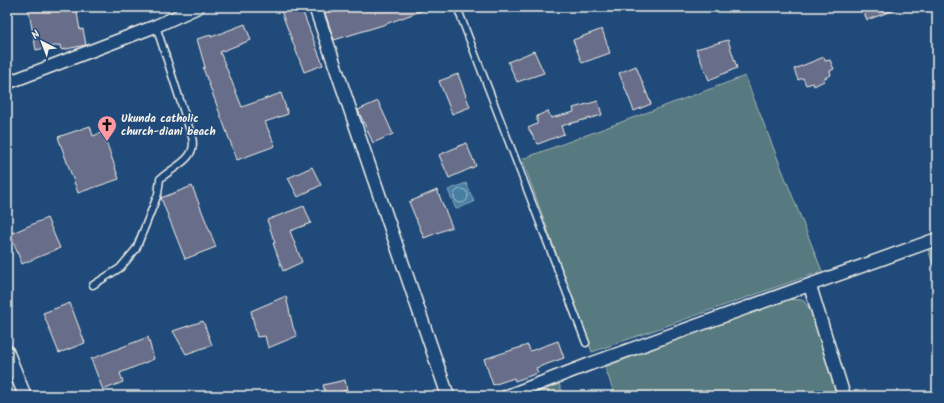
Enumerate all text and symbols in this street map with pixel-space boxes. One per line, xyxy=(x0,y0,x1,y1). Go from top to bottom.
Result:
north arrow xyxy=(22,22,62,62)
text: N xyxy=(27,26,45,44)
place label: Ukunda catholic church-diani beach xyxy=(121,110,216,141)
church icon: Ukunda catholic church-diani beach xyxy=(96,114,118,142)

